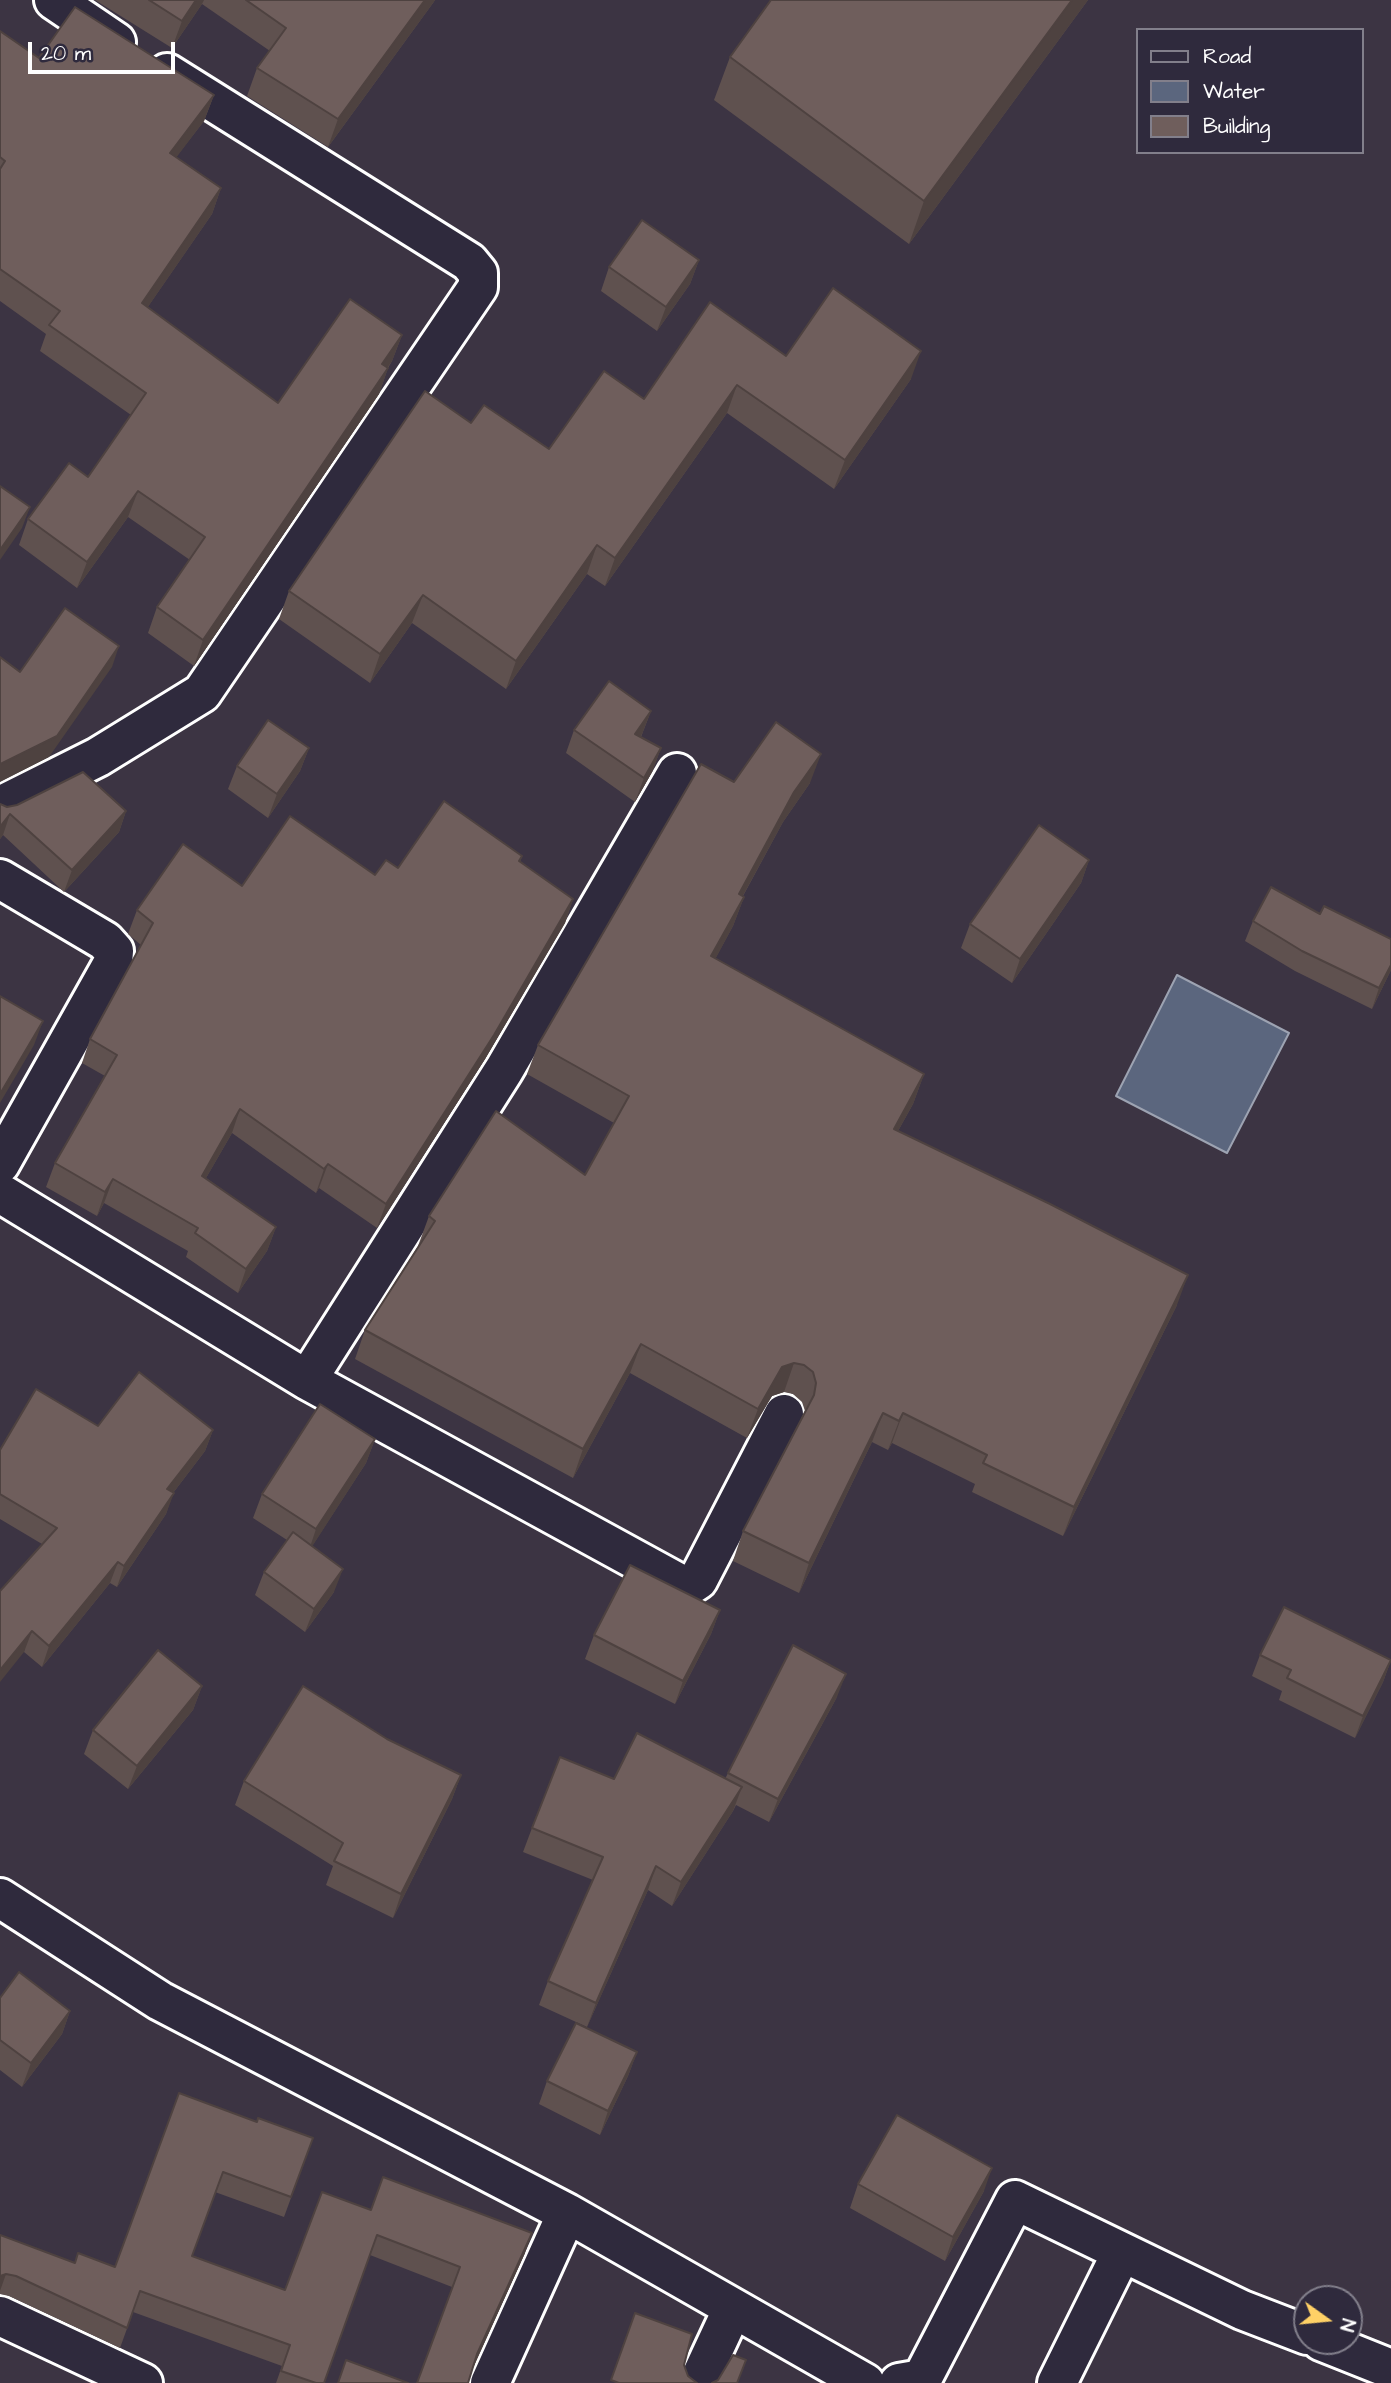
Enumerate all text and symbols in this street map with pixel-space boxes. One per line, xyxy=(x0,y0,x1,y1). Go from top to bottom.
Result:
scale bar xyxy=(32,28,178,72)
legend xyxy=(1136,28,1363,154)
text: 20 m xyxy=(41,39,91,68)
text: Road xyxy=(1203,42,1251,71)
text: Water xyxy=(1203,77,1265,106)
text: Building xyxy=(1203,112,1270,141)
north arrow xyxy=(1293,2285,1363,2355)
text: N xyxy=(1332,2316,1361,2334)

